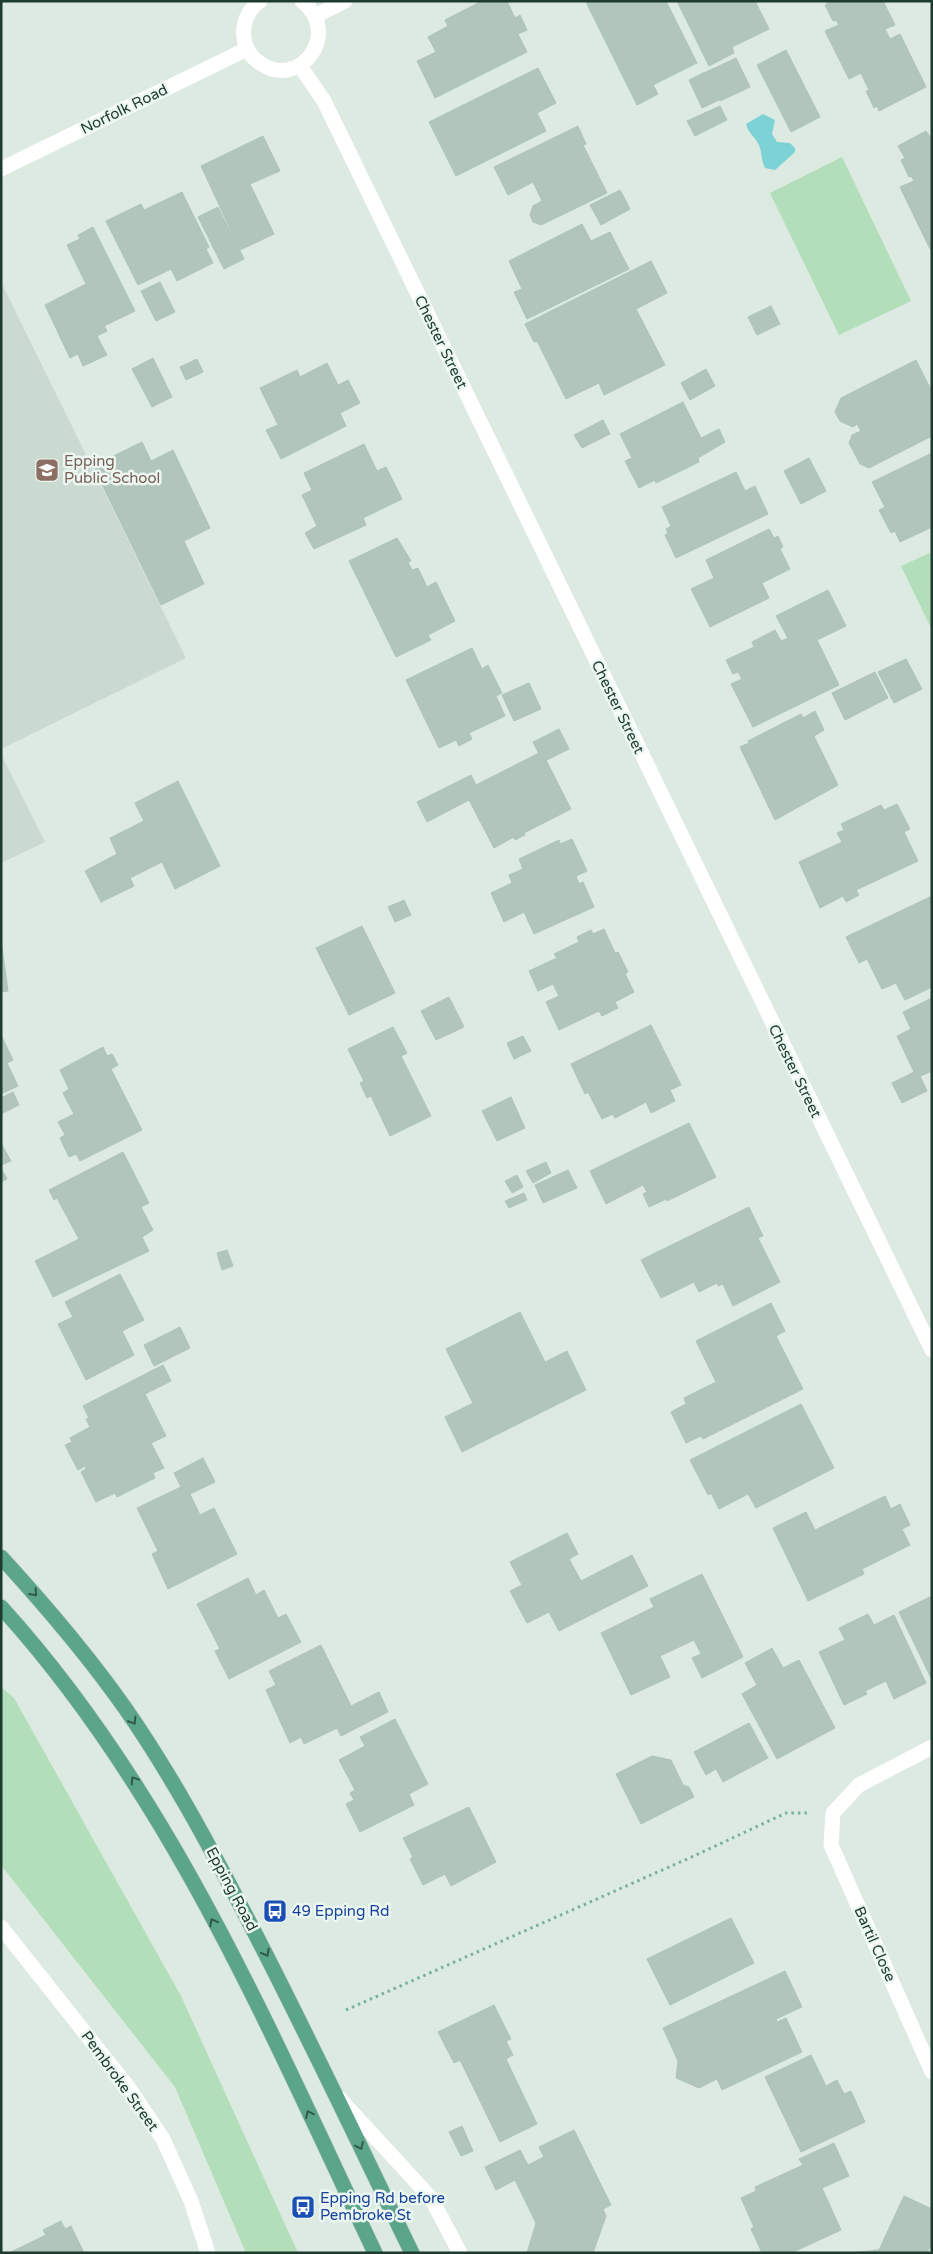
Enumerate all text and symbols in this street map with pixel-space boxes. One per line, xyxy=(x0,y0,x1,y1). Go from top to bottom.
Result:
street label: Norfolk Road xyxy=(78,80,170,138)
street label: Chester Street xyxy=(411,292,472,392)
place label: Epping Public School xyxy=(64,452,160,487)
school or university icon: Epping Public School xyxy=(34,457,60,483)
street label: Chester Street xyxy=(588,657,649,757)
street label: Chester Street xyxy=(765,1021,826,1121)
one-way arrow xyxy=(28,1587,37,1596)
one-way arrow xyxy=(127,1716,137,1725)
one-way arrow xyxy=(131,1776,140,1786)
street label: Epping Road xyxy=(202,1844,262,1934)
bus stop icon: 49 Epping Rd xyxy=(262,1898,288,1924)
place label: 49 Epping Rd xyxy=(292,1902,390,1920)
street label: Bartil Close xyxy=(850,1904,900,1984)
one-way arrow xyxy=(209,1918,219,1927)
one-way arrow xyxy=(260,1948,270,1957)
street label: Pembroke Street xyxy=(78,2027,163,2135)
one-way arrow xyxy=(305,2110,315,2119)
one-way arrow xyxy=(354,2141,364,2150)
place label: Epping Rd before Pembroke St xyxy=(320,2189,445,2224)
bus stop icon: Epping Rd before Pembroke St xyxy=(290,2194,316,2220)

